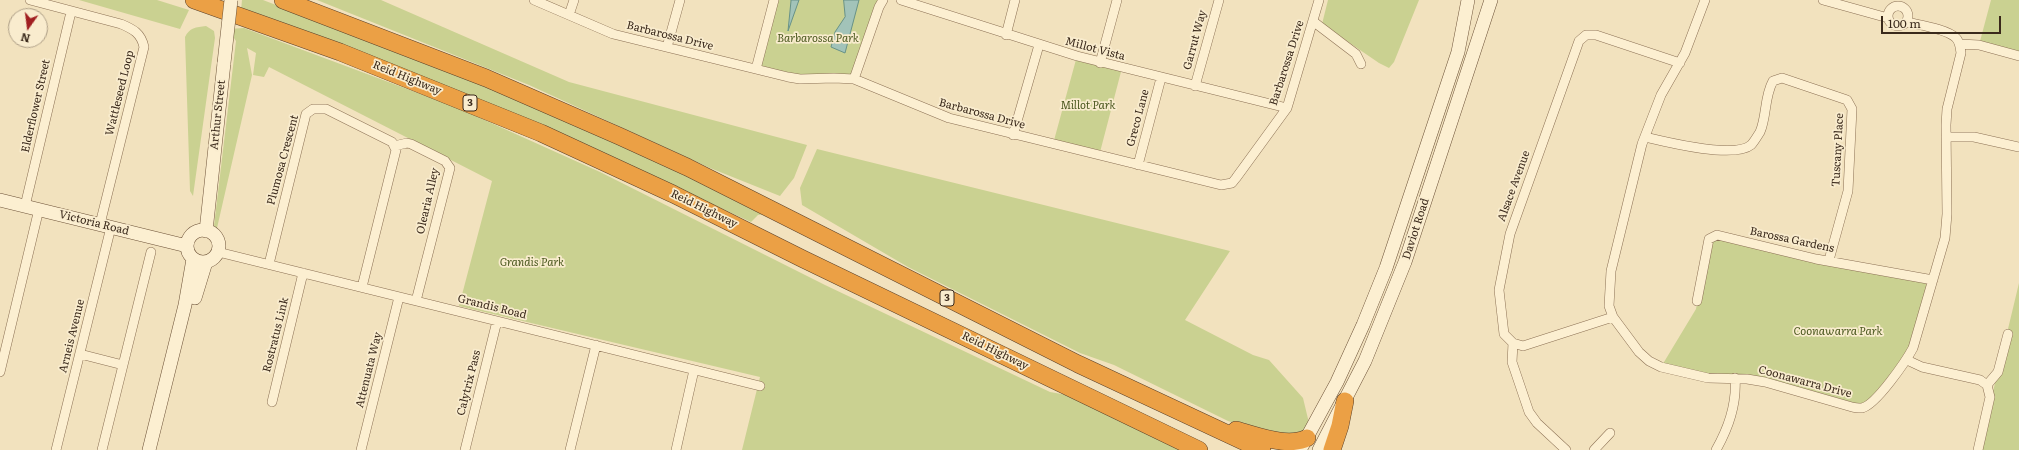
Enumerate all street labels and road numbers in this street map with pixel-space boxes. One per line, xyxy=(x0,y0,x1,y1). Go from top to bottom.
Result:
street label: Garrut Way xyxy=(1181,9,1209,71)
street label: Barbarossa Drive xyxy=(625,19,715,53)
street label: Barbarossa Drive xyxy=(1267,19,1307,107)
street label: Millot Vista xyxy=(1064,35,1126,63)
street label: Wattleseed Loop xyxy=(103,49,137,137)
street label: Elderflower Street xyxy=(19,58,53,154)
street label: Reid Highway xyxy=(371,58,443,98)
street label: Arthur Street xyxy=(208,79,228,151)
street label: Greco Lane xyxy=(1124,88,1152,148)
road number: 3 xyxy=(463,95,477,111)
street label: Barbarossa Drive xyxy=(937,96,1027,132)
street label: Plumosa Crescent xyxy=(265,113,301,207)
street label: Tuscany Place xyxy=(1829,113,1847,187)
street label: Alsace Avenue xyxy=(1495,149,1533,223)
street label: Olearia Alley xyxy=(414,167,442,235)
street label: Reid Highway xyxy=(668,187,740,231)
street label: Daviot Road xyxy=(1400,197,1432,261)
street label: Victoria Road xyxy=(58,208,130,238)
street label: Barossa Gardens xyxy=(1749,225,1835,255)
road number: 3 xyxy=(940,290,954,306)
street label: Grandis Road xyxy=(456,292,528,322)
street label: Rostratus Link xyxy=(260,296,292,374)
street label: Arneis Avenue xyxy=(56,298,88,374)
street label: Reid Highway xyxy=(959,329,1031,373)
street label: Attenuata Way xyxy=(353,331,385,409)
street label: Calytrix Pass xyxy=(454,349,484,417)
street label: Coonawarra Drive xyxy=(1757,363,1853,401)

